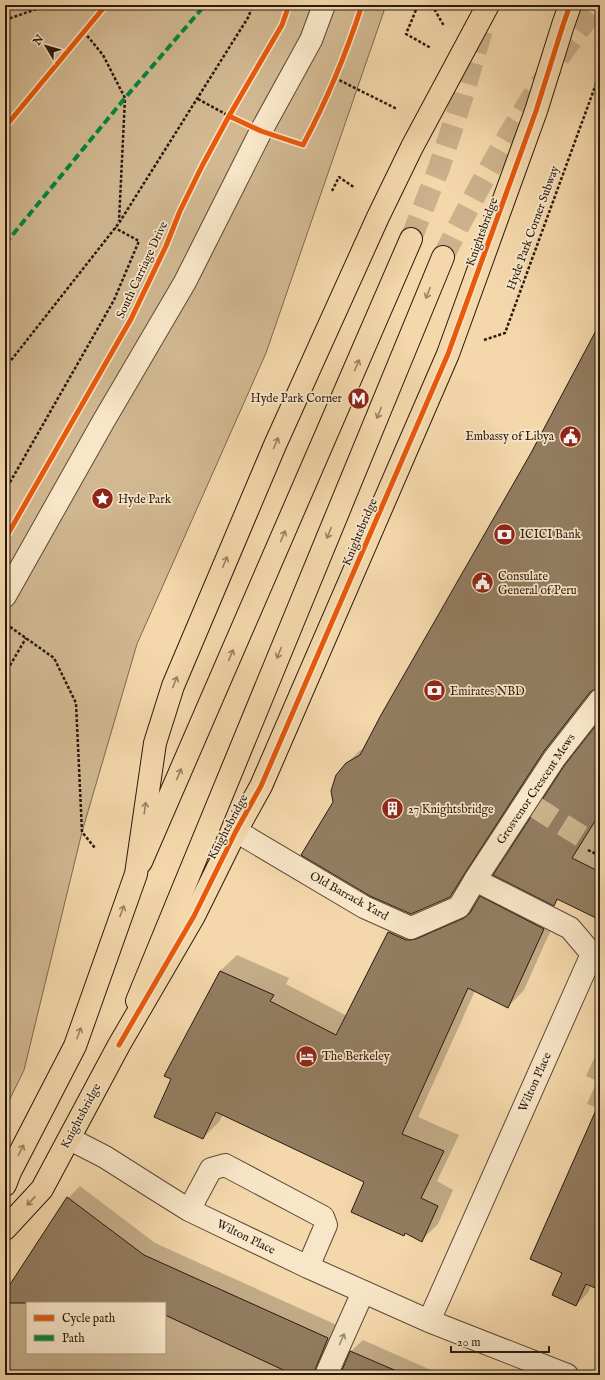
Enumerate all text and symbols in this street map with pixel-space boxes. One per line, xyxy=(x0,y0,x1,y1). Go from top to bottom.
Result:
north arrow xyxy=(26,26,66,66)
text: N xyxy=(30,32,48,49)
street label: Hyde Park Corner Subway xyxy=(503,164,563,292)
street label: Knightsbridge xyxy=(463,195,501,268)
street label: South Carriage Drive xyxy=(113,219,171,321)
one-way arrow xyxy=(424,286,432,298)
one-way arrow xyxy=(353,360,361,372)
metro station icon: Hyde Park Corner xyxy=(345,385,371,411)
place label: Hyde Park Corner xyxy=(251,391,343,406)
one-way arrow xyxy=(374,407,382,419)
public building icon: Embassy of Libya xyxy=(557,423,583,449)
place label: Embassy of Libya xyxy=(466,429,555,444)
one-way arrow xyxy=(273,437,280,449)
place icon: Hyde Park xyxy=(90,486,116,512)
place label: Hyde Park xyxy=(118,492,172,507)
street label: Knightsbridge xyxy=(339,496,381,568)
bank icon: ICICI Bank xyxy=(492,521,518,547)
one-way arrow xyxy=(325,527,332,539)
place label: ICICI Bank xyxy=(520,527,582,542)
one-way arrow xyxy=(279,530,287,542)
one-way arrow xyxy=(222,557,229,569)
place label: Consulate General of Peru xyxy=(498,569,577,598)
public building icon: Consulate General of Peru xyxy=(469,570,495,596)
one-way arrow xyxy=(275,647,283,659)
one-way arrow xyxy=(228,650,235,662)
one-way arrow xyxy=(171,676,179,688)
bank icon: Emirates NBD xyxy=(422,678,448,704)
place label: Emirates NBD xyxy=(450,684,525,699)
street label: Grosvenor Crescent Mews xyxy=(493,731,579,847)
one-way arrow xyxy=(176,769,183,781)
street label: Knightsbridge xyxy=(205,791,252,862)
building icon: 27 Knightsbridge xyxy=(379,796,405,822)
one-way arrow xyxy=(141,802,149,815)
place label: 27 Knightsbridge xyxy=(408,802,494,817)
street label: Old Barrack Yard xyxy=(307,868,391,924)
one-way arrow xyxy=(119,905,127,917)
one-way arrow xyxy=(76,1027,83,1040)
hotel icon: The Berkeley xyxy=(293,1043,319,1069)
place label: The Berkeley xyxy=(322,1049,390,1064)
street label: Wilton Place xyxy=(515,1049,555,1114)
street label: Knightsbridge xyxy=(58,1080,105,1151)
one-way arrow xyxy=(18,1144,26,1156)
one-way arrow xyxy=(27,1195,36,1206)
street label: Wilton Place xyxy=(214,1216,278,1258)
legend xyxy=(26,1302,166,1354)
text: Cycle path xyxy=(62,1311,116,1327)
scale bar xyxy=(451,1328,549,1354)
text: Path xyxy=(62,1331,85,1346)
one-way arrow xyxy=(339,1334,346,1346)
text: 20 m xyxy=(457,1335,480,1350)

